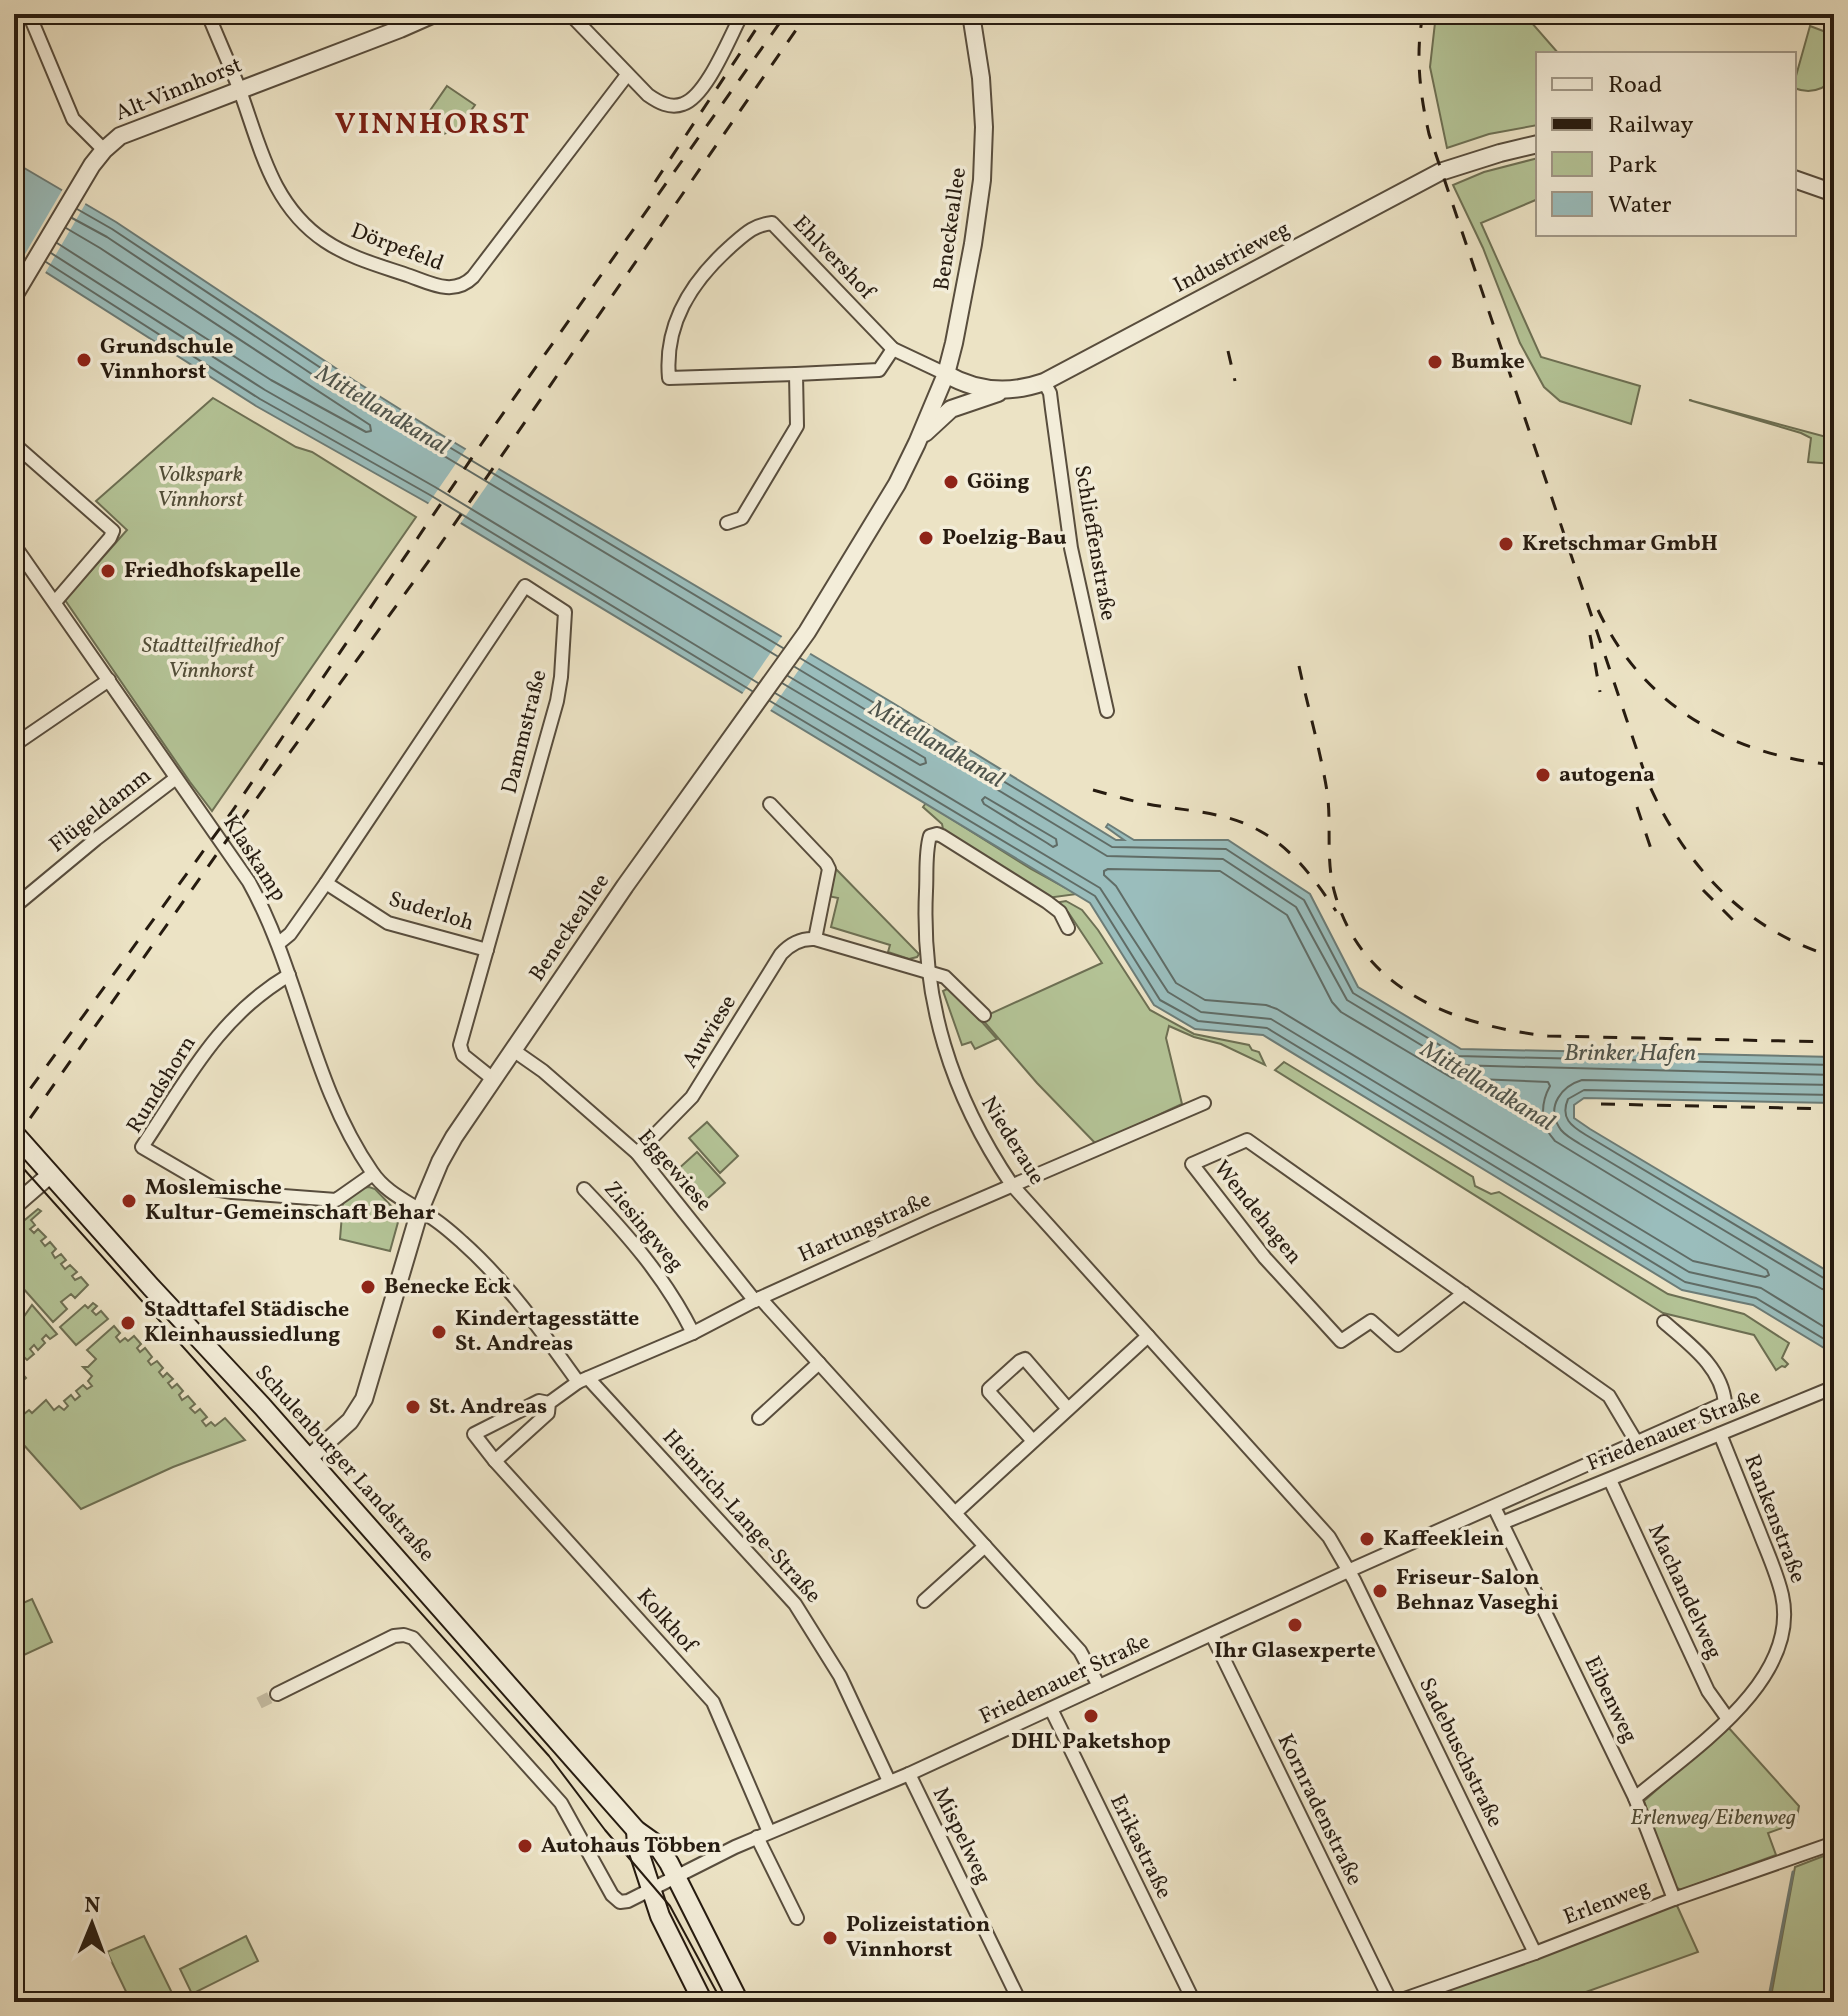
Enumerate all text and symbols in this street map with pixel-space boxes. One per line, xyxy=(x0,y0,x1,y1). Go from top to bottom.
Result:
street label: Alt-Vinnhorst xyxy=(111,50,247,130)
legend xyxy=(1536,52,1796,236)
text: Road xyxy=(1608,69,1662,103)
district label: VINNHORST xyxy=(335,104,531,146)
text: Railway xyxy=(1608,109,1694,143)
text: Park xyxy=(1608,149,1657,183)
street label: Beneckeallee xyxy=(927,165,975,293)
text: Water xyxy=(1608,189,1672,223)
street label: Ehlvershof xyxy=(785,209,883,309)
street label: Industrieweg xyxy=(1168,214,1296,302)
street label: Dörpefeld xyxy=(346,216,448,280)
place label: Grundschule Vinnhorst xyxy=(100,332,233,388)
place label: Bumke xyxy=(1451,347,1525,378)
marker: Grundschule Vinnhorst xyxy=(75,351,93,369)
marker: Bumke xyxy=(1426,353,1444,371)
water label: Mittellandkanal xyxy=(308,357,455,464)
park label: Volkspark Vinnhorst xyxy=(157,460,244,516)
street label: Schlieffenstraße xyxy=(1065,463,1123,623)
place label: Göing xyxy=(967,467,1030,498)
marker: Göing xyxy=(942,473,960,491)
place label: Poelzig-Bau xyxy=(942,523,1067,554)
marker: Poelzig-Bau xyxy=(917,529,935,547)
place label: Kretschmar GmbH xyxy=(1522,529,1718,560)
marker: Kretschmar GmbH xyxy=(1497,535,1515,553)
place label: Friedhofskapelle xyxy=(124,556,301,587)
marker: Friedhofskapelle xyxy=(99,562,117,580)
park label: Stadtteilfriedhof Vinnhorst xyxy=(142,631,285,687)
street label: Dammstraße xyxy=(495,667,555,797)
water label: Mittellandkanal xyxy=(861,692,1010,797)
place label: autogena xyxy=(1559,760,1655,791)
street label: Flügeldamm xyxy=(43,761,159,861)
marker: autogena xyxy=(1534,766,1552,784)
street label: Klaskamp xyxy=(215,810,293,908)
street label: Beneckeallee xyxy=(522,868,618,988)
street label: Suderloh xyxy=(384,884,478,940)
street label: Auwiese xyxy=(675,990,745,1074)
street label: Rundshorn xyxy=(120,1030,204,1140)
water label: Mittellandkanal xyxy=(1413,1033,1560,1140)
water label: Brinker Hafen xyxy=(1564,1037,1696,1071)
street label: Niederaue xyxy=(973,1091,1051,1191)
street label: Eggewiese xyxy=(630,1123,718,1219)
street label: Wendehagen xyxy=(1205,1154,1309,1272)
place label: Moslemische Kultur-Gemeinschaft Behar xyxy=(145,1173,436,1229)
street label: Ziesingweg xyxy=(596,1175,690,1279)
street label: Hartungstraße xyxy=(794,1185,936,1271)
marker: Moslemische Kultur-Gemeinschaft Behar xyxy=(120,1192,138,1210)
place label: Benecke Eck xyxy=(384,1272,511,1303)
marker: Benecke Eck xyxy=(359,1278,377,1296)
place label: Stadttafel Städische Kleinhaussiedlung xyxy=(144,1295,349,1351)
place label: Kindertagesstätte St. Andreas xyxy=(455,1304,639,1360)
marker: Stadttafel Städische Kleinhaussiedlung xyxy=(119,1314,137,1332)
marker: Kindertagesstätte St. Andreas xyxy=(430,1323,448,1341)
street label: Schulenburger Landstraße xyxy=(247,1359,441,1569)
street label: Friedenauer Straße xyxy=(1582,1382,1766,1480)
place label: St. Andreas xyxy=(429,1392,547,1423)
marker: St. Andreas xyxy=(404,1398,422,1416)
street label: Heinrich-Lange-Straße xyxy=(654,1423,828,1611)
street label: Rankenstraße xyxy=(1735,1450,1813,1588)
street label: Machandelweg xyxy=(1639,1519,1729,1665)
place label: Kaffeeklein xyxy=(1383,1524,1504,1555)
marker: Kaffeeklein xyxy=(1358,1530,1376,1548)
place label: Friseur-Salon Behnaz Vaseghi xyxy=(1396,1563,1559,1619)
street label: Kolkhof xyxy=(629,1582,705,1662)
marker: Friseur-Salon Behnaz Vaseghi xyxy=(1371,1582,1389,1600)
marker: Ihr Glasexperte xyxy=(1286,1616,1304,1634)
street label: Friedenauer Straße xyxy=(975,1627,1155,1733)
place label: Ihr Glasexperte xyxy=(1214,1636,1376,1667)
street label: Eibenweg xyxy=(1576,1651,1644,1749)
street label: Sadebuschstraße xyxy=(1410,1673,1510,1833)
marker: DHL Paketshop xyxy=(1082,1707,1100,1725)
place label: DHL Paketshop xyxy=(1011,1727,1171,1758)
street label: Kornradenstraße xyxy=(1269,1729,1369,1891)
street label: Mispelweg xyxy=(924,1782,998,1890)
street label: Erikastraße xyxy=(1101,1789,1179,1905)
park label: Erlenweg/Eibenweg xyxy=(1630,1803,1796,1834)
place label: Autohaus Többen xyxy=(541,1831,721,1862)
marker: Autohaus Többen xyxy=(516,1837,534,1855)
street label: Erlenweg xyxy=(1559,1872,1655,1934)
north arrow xyxy=(52,1884,132,1964)
text: N xyxy=(84,1891,101,1922)
place label: Polizeistation Vinnhorst xyxy=(846,1910,990,1966)
marker: Polizeistation Vinnhorst xyxy=(821,1929,839,1947)

